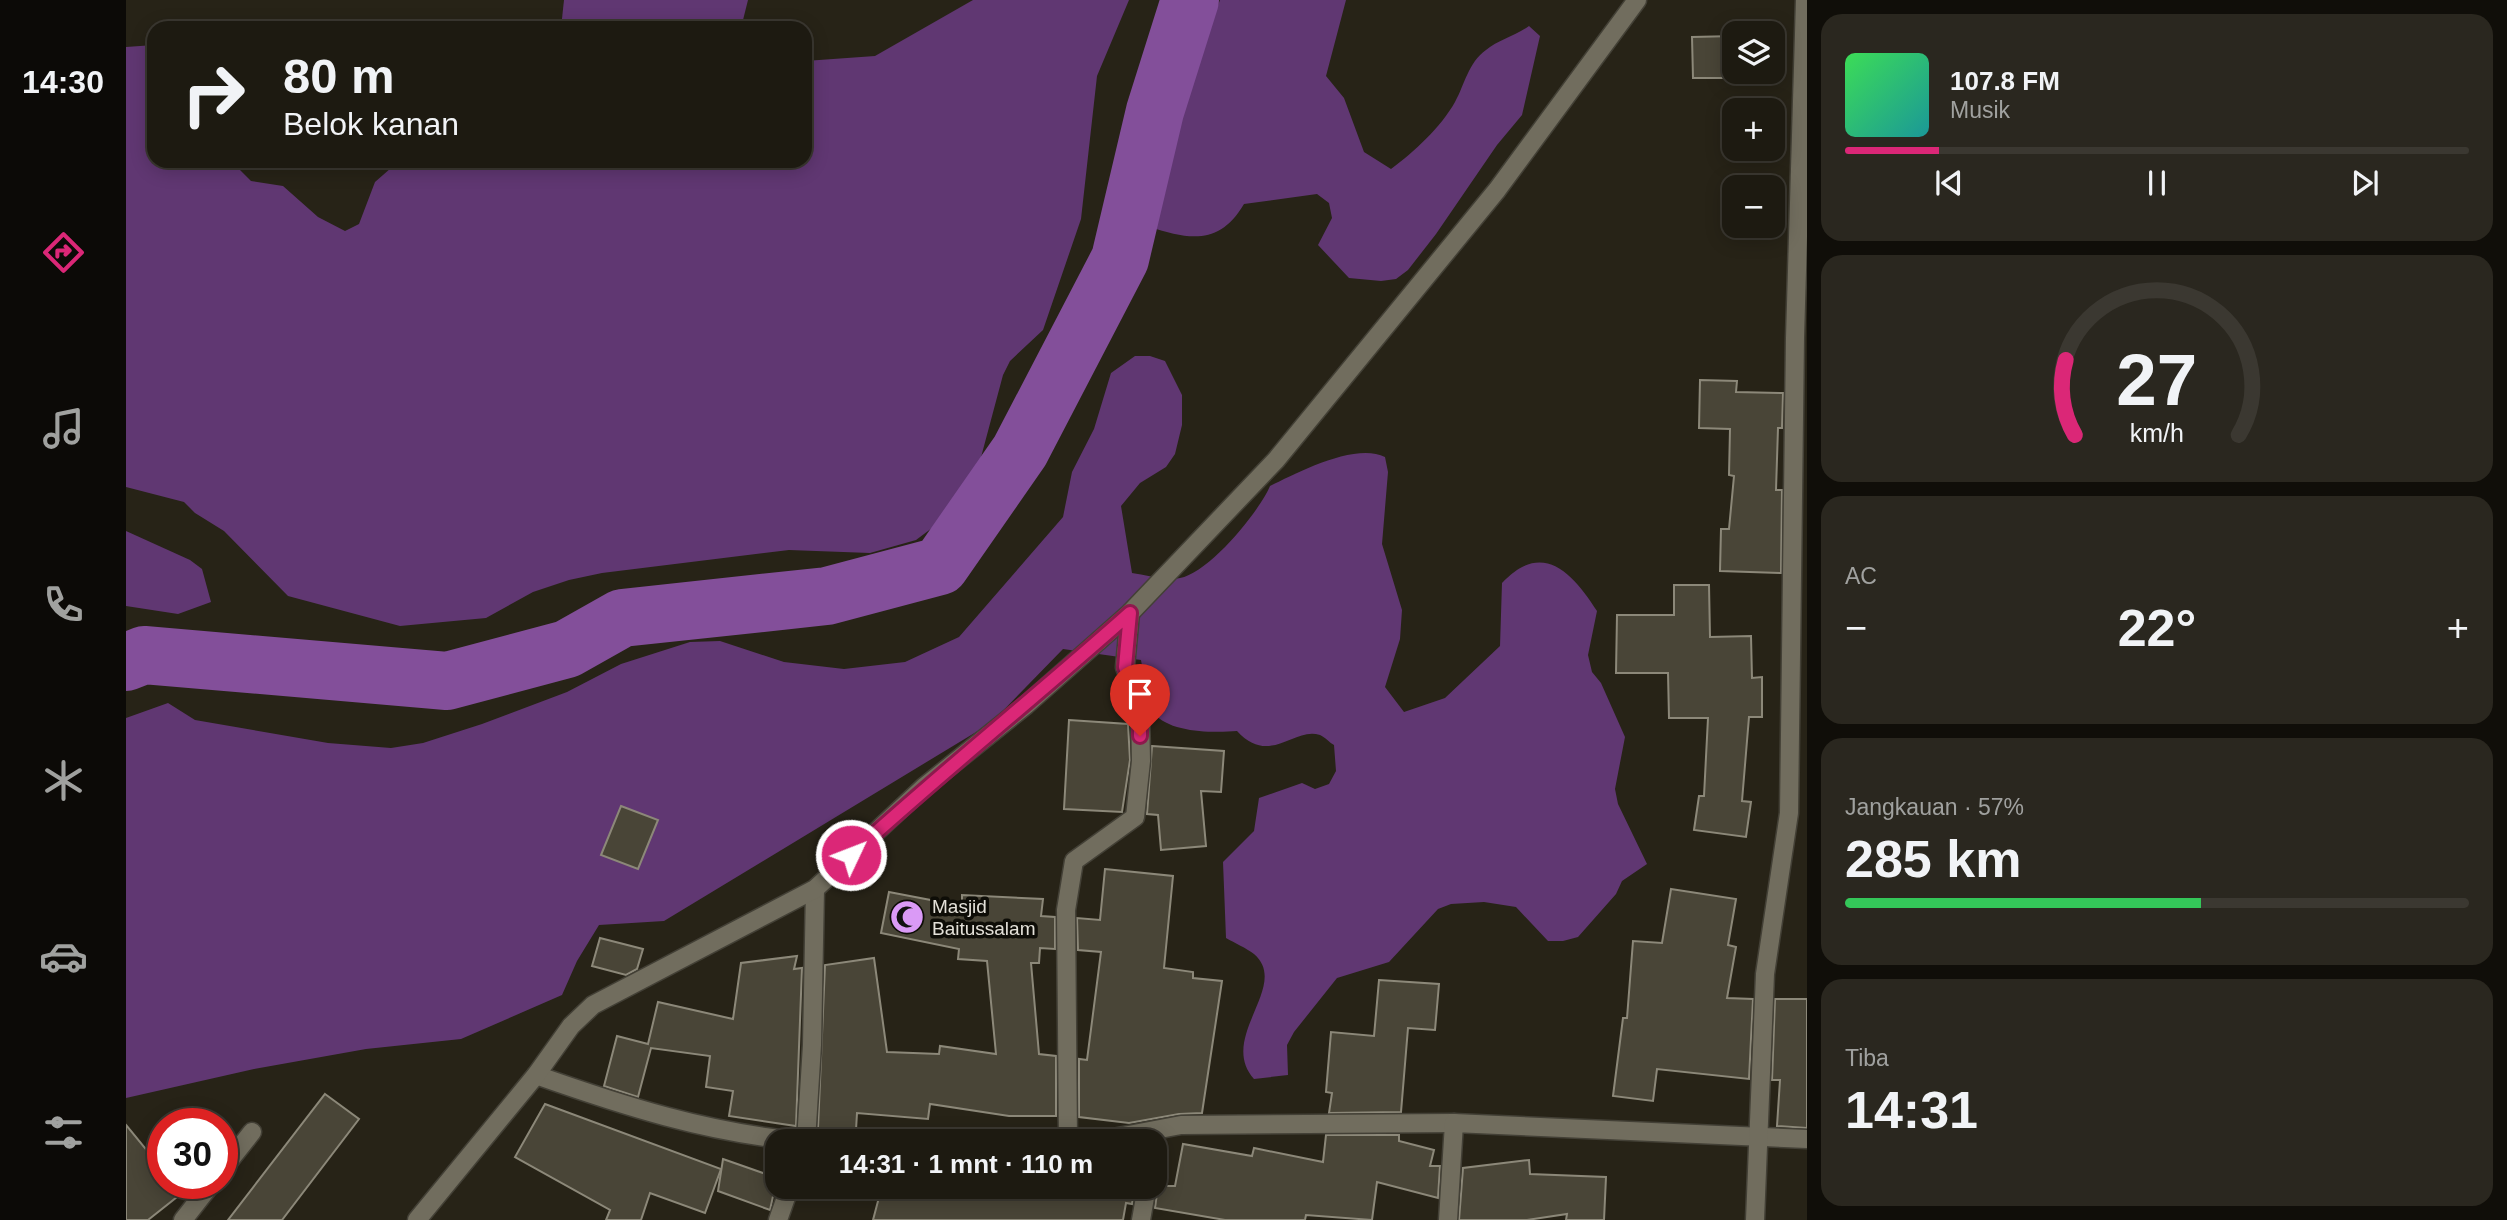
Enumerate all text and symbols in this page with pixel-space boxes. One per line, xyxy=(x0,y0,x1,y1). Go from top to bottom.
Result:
map controls xyxy=(1722,21,1785,238)
button: layers xyxy=(1722,21,1785,84)
icon: right xyxy=(168,49,259,140)
text: 80 m xyxy=(283,49,395,103)
text: 14:30 xyxy=(22,64,104,100)
text: 107.8 FM xyxy=(1950,66,2060,96)
text: Musik xyxy=(1950,97,2010,123)
button: + xyxy=(1722,98,1785,161)
text: Belok kanan xyxy=(283,106,459,142)
icon: previous xyxy=(1930,164,1968,202)
icon: pause xyxy=(2138,164,2176,202)
icon: next xyxy=(2346,164,2384,202)
button: − xyxy=(1722,175,1785,238)
icon: directions xyxy=(39,228,88,277)
text: 27 xyxy=(2117,339,2197,420)
icon: music xyxy=(39,404,88,453)
text: km/h xyxy=(2130,419,2184,447)
text: AC xyxy=(1845,563,1877,589)
icon: phone xyxy=(39,580,88,629)
text: 22° xyxy=(2118,599,2196,657)
text: − xyxy=(1845,607,1867,649)
text: + xyxy=(2447,607,2469,649)
pin xyxy=(1110,664,1170,736)
icon: arrive xyxy=(1121,675,1159,713)
icon: climate xyxy=(39,756,88,805)
text: Jangkauan · 57% xyxy=(1845,794,2024,820)
position arrow xyxy=(814,818,888,892)
text: 285 km xyxy=(1845,830,2021,888)
place label: Masjid Baitussalam xyxy=(932,896,1036,939)
mosque icon: Masjid Baitussalam xyxy=(888,898,926,936)
icon: car xyxy=(39,932,88,981)
text: Tiba xyxy=(1845,1045,1889,1071)
text: 14:31 xyxy=(1845,1081,1978,1139)
icon: filters xyxy=(39,1108,88,1157)
speed limit sign: 30 xyxy=(147,1108,238,1199)
text: 14:31 · 1 mnt · 110 m xyxy=(839,1149,1093,1179)

